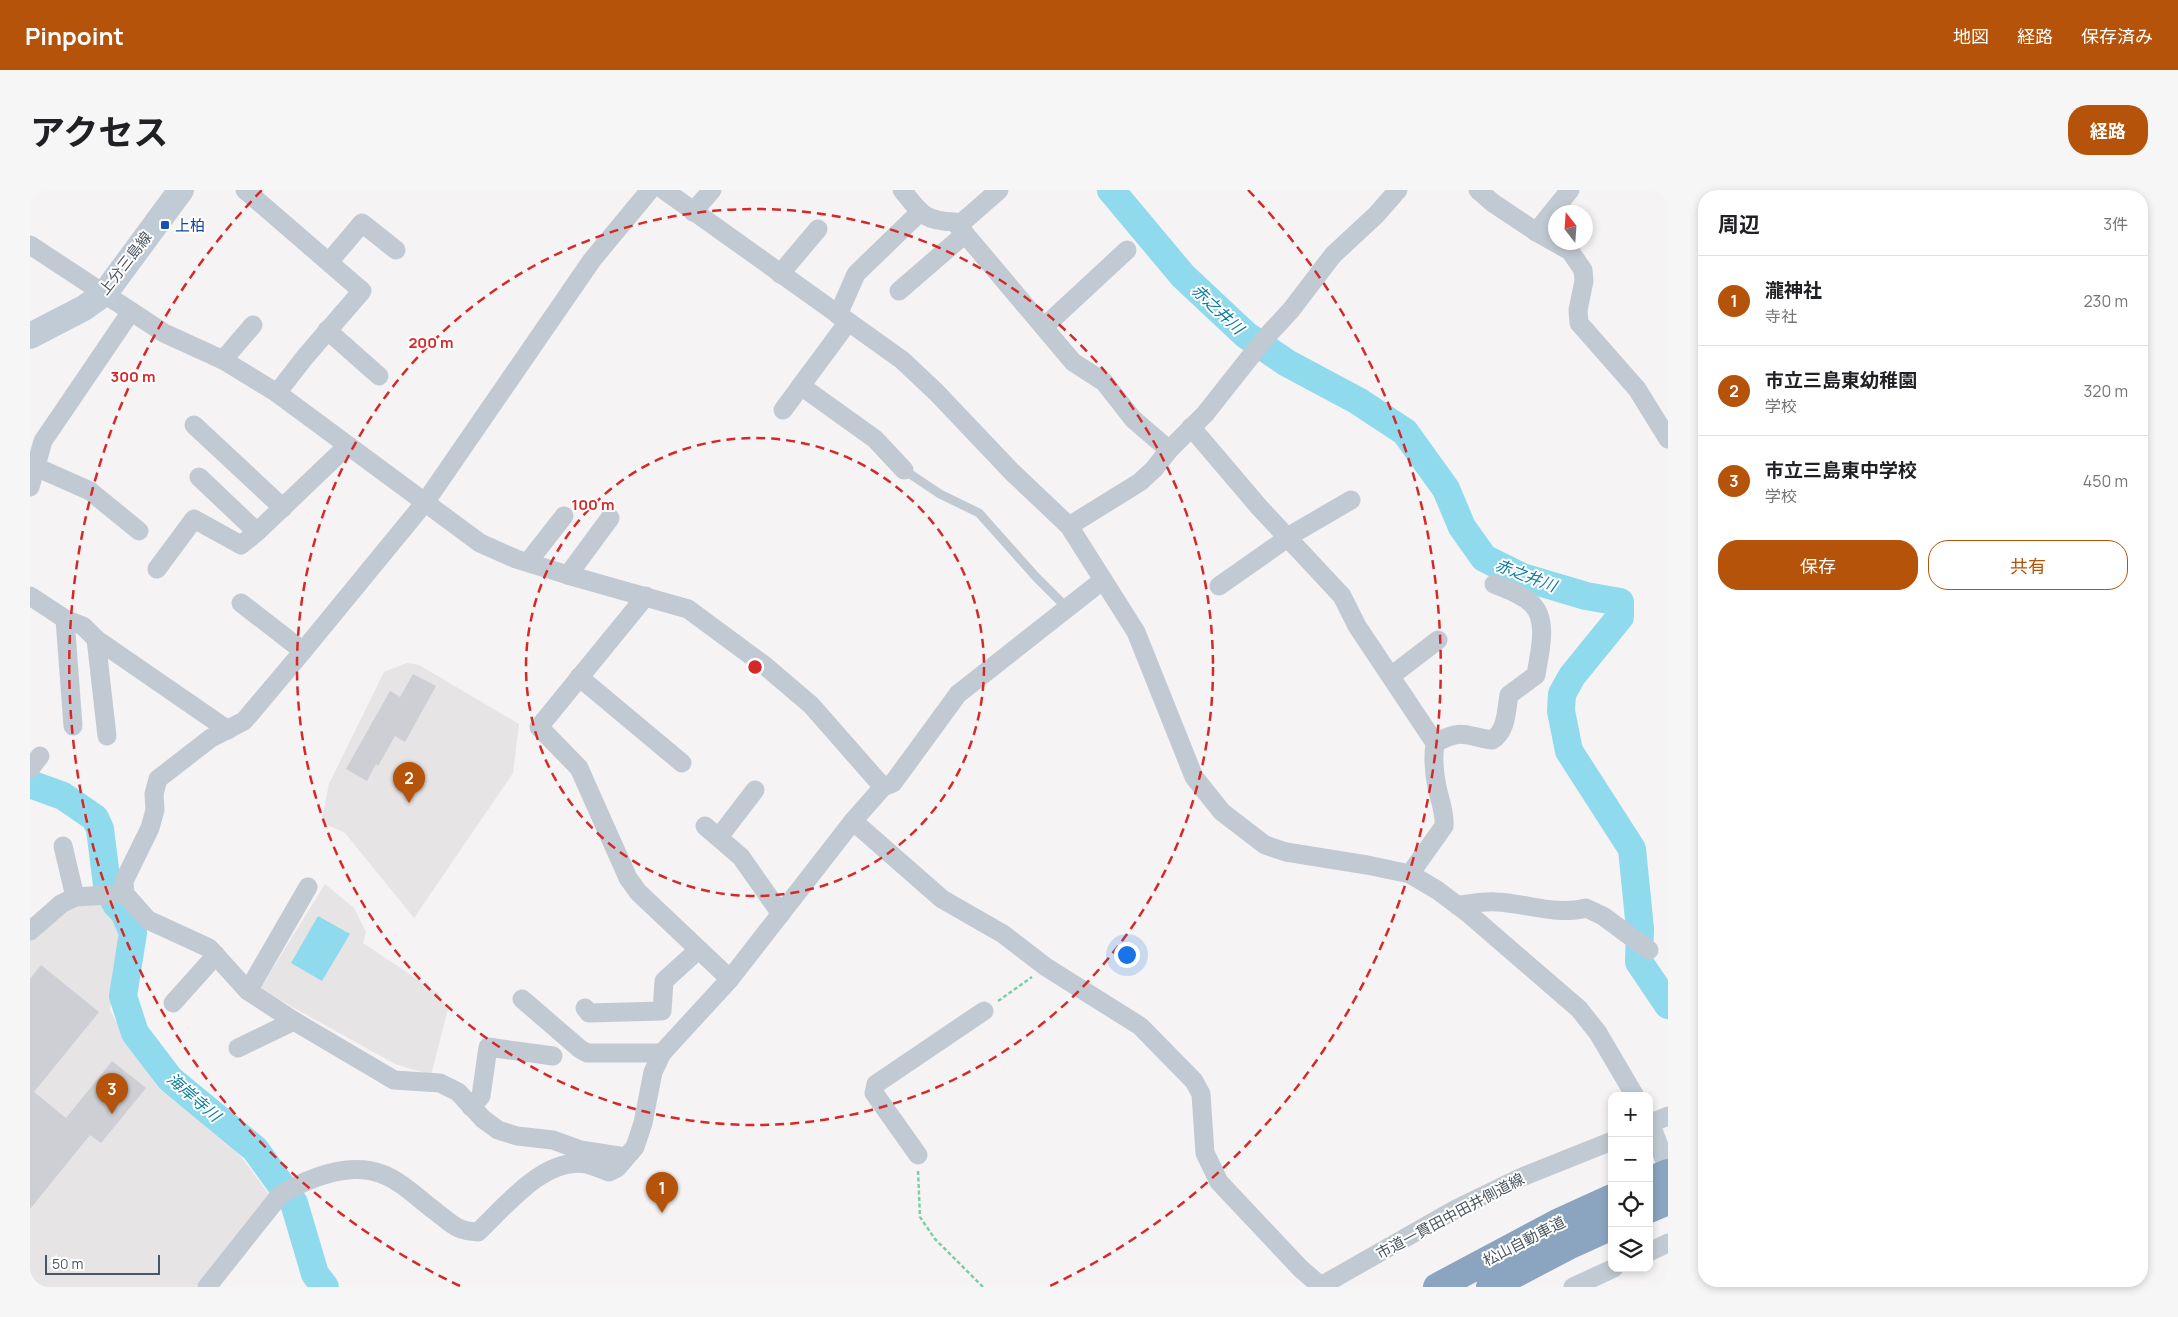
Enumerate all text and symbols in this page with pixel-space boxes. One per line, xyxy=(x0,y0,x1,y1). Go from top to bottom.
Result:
text: Pinpoint xyxy=(25,19,124,52)
text: 地図 xyxy=(1953,24,1989,48)
text: 経路 xyxy=(2017,24,2053,48)
text: 保存済み xyxy=(2081,24,2153,48)
button: 経路 xyxy=(2068,105,2148,155)
text: アクセス xyxy=(30,108,168,156)
north arrow xyxy=(1548,205,1593,250)
text: 周辺 xyxy=(1718,210,1760,238)
text: 3件 xyxy=(2103,213,2128,235)
place label: 上柏 xyxy=(175,215,205,236)
marker: 上柏 xyxy=(159,219,171,231)
street label: 上分三島線 xyxy=(94,227,156,299)
text: 瀧神社 xyxy=(1765,277,1822,303)
water label: 赤之井川 xyxy=(1187,279,1250,340)
text: 1 xyxy=(1730,290,1738,312)
text: 230 m xyxy=(2084,290,2128,312)
text: 寺社 xyxy=(1765,305,1797,327)
text: 200 m xyxy=(408,332,454,353)
text: 300 m xyxy=(111,366,155,387)
text: 市立三島東幼稚園 xyxy=(1765,367,1917,393)
text: 2 xyxy=(1729,380,1739,402)
text: 320 m xyxy=(2084,380,2128,402)
text: 学校 xyxy=(1765,395,1797,417)
text: 市立三島東中学校 xyxy=(1765,457,1917,483)
text: 3 xyxy=(1729,470,1739,492)
text: 450 m xyxy=(2083,470,2128,492)
text: 学校 xyxy=(1765,485,1797,507)
text: 100 m xyxy=(572,494,614,515)
button: 保存 xyxy=(1718,540,1918,590)
button: 共有 xyxy=(1928,540,2128,590)
water label: 赤之井川 xyxy=(1492,553,1562,597)
centre of rings xyxy=(746,658,764,676)
pin: 2 xyxy=(393,762,425,803)
your location xyxy=(1114,942,1140,968)
water label: 海岸寺川 xyxy=(163,1068,227,1128)
pin: 3 xyxy=(96,1073,128,1114)
map controls xyxy=(1608,1092,1653,1272)
button: + xyxy=(1608,1092,1653,1137)
button: − xyxy=(1608,1137,1653,1182)
street label: 市道一貫田中田井側道線 xyxy=(1372,1168,1528,1264)
pin: 1 xyxy=(646,1172,678,1213)
button: locate xyxy=(1608,1182,1653,1227)
street label: 松山自動車道 xyxy=(1479,1211,1569,1271)
button: layers xyxy=(1608,1227,1653,1272)
scale bar xyxy=(45,1252,160,1275)
text: 50 m xyxy=(52,1254,83,1273)

